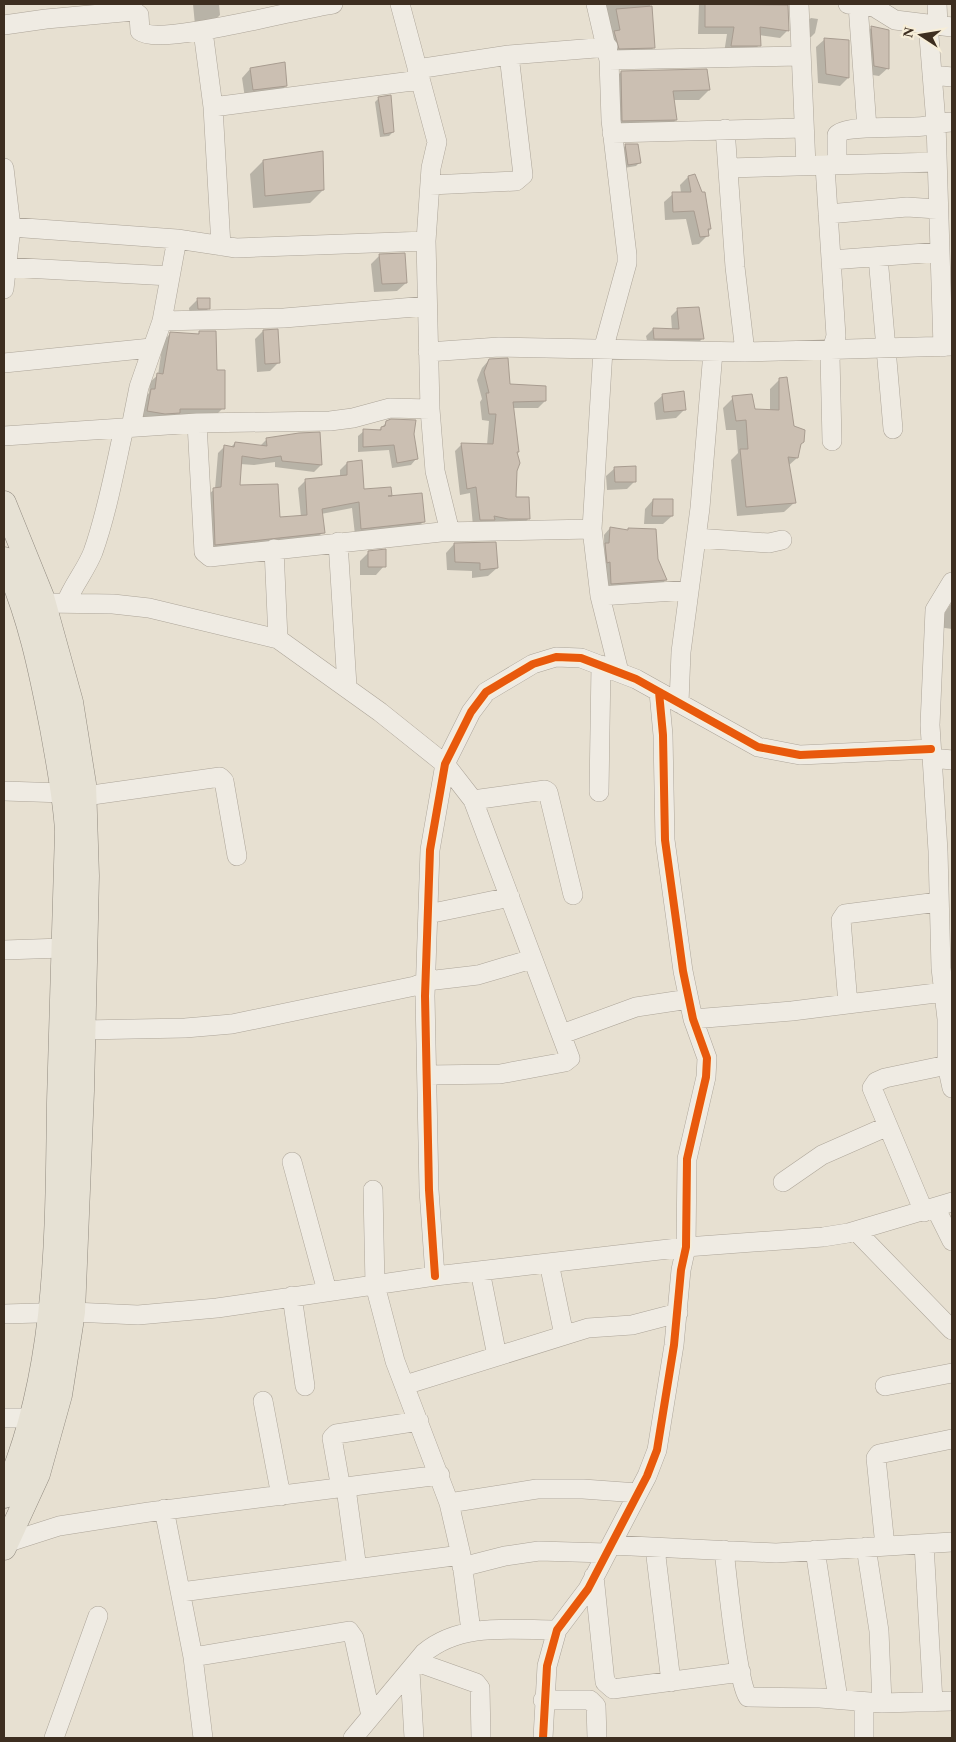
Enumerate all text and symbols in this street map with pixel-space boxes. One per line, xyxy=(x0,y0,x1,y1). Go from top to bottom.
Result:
north arrow xyxy=(896,10,946,60)
text: N xyxy=(900,26,917,39)

